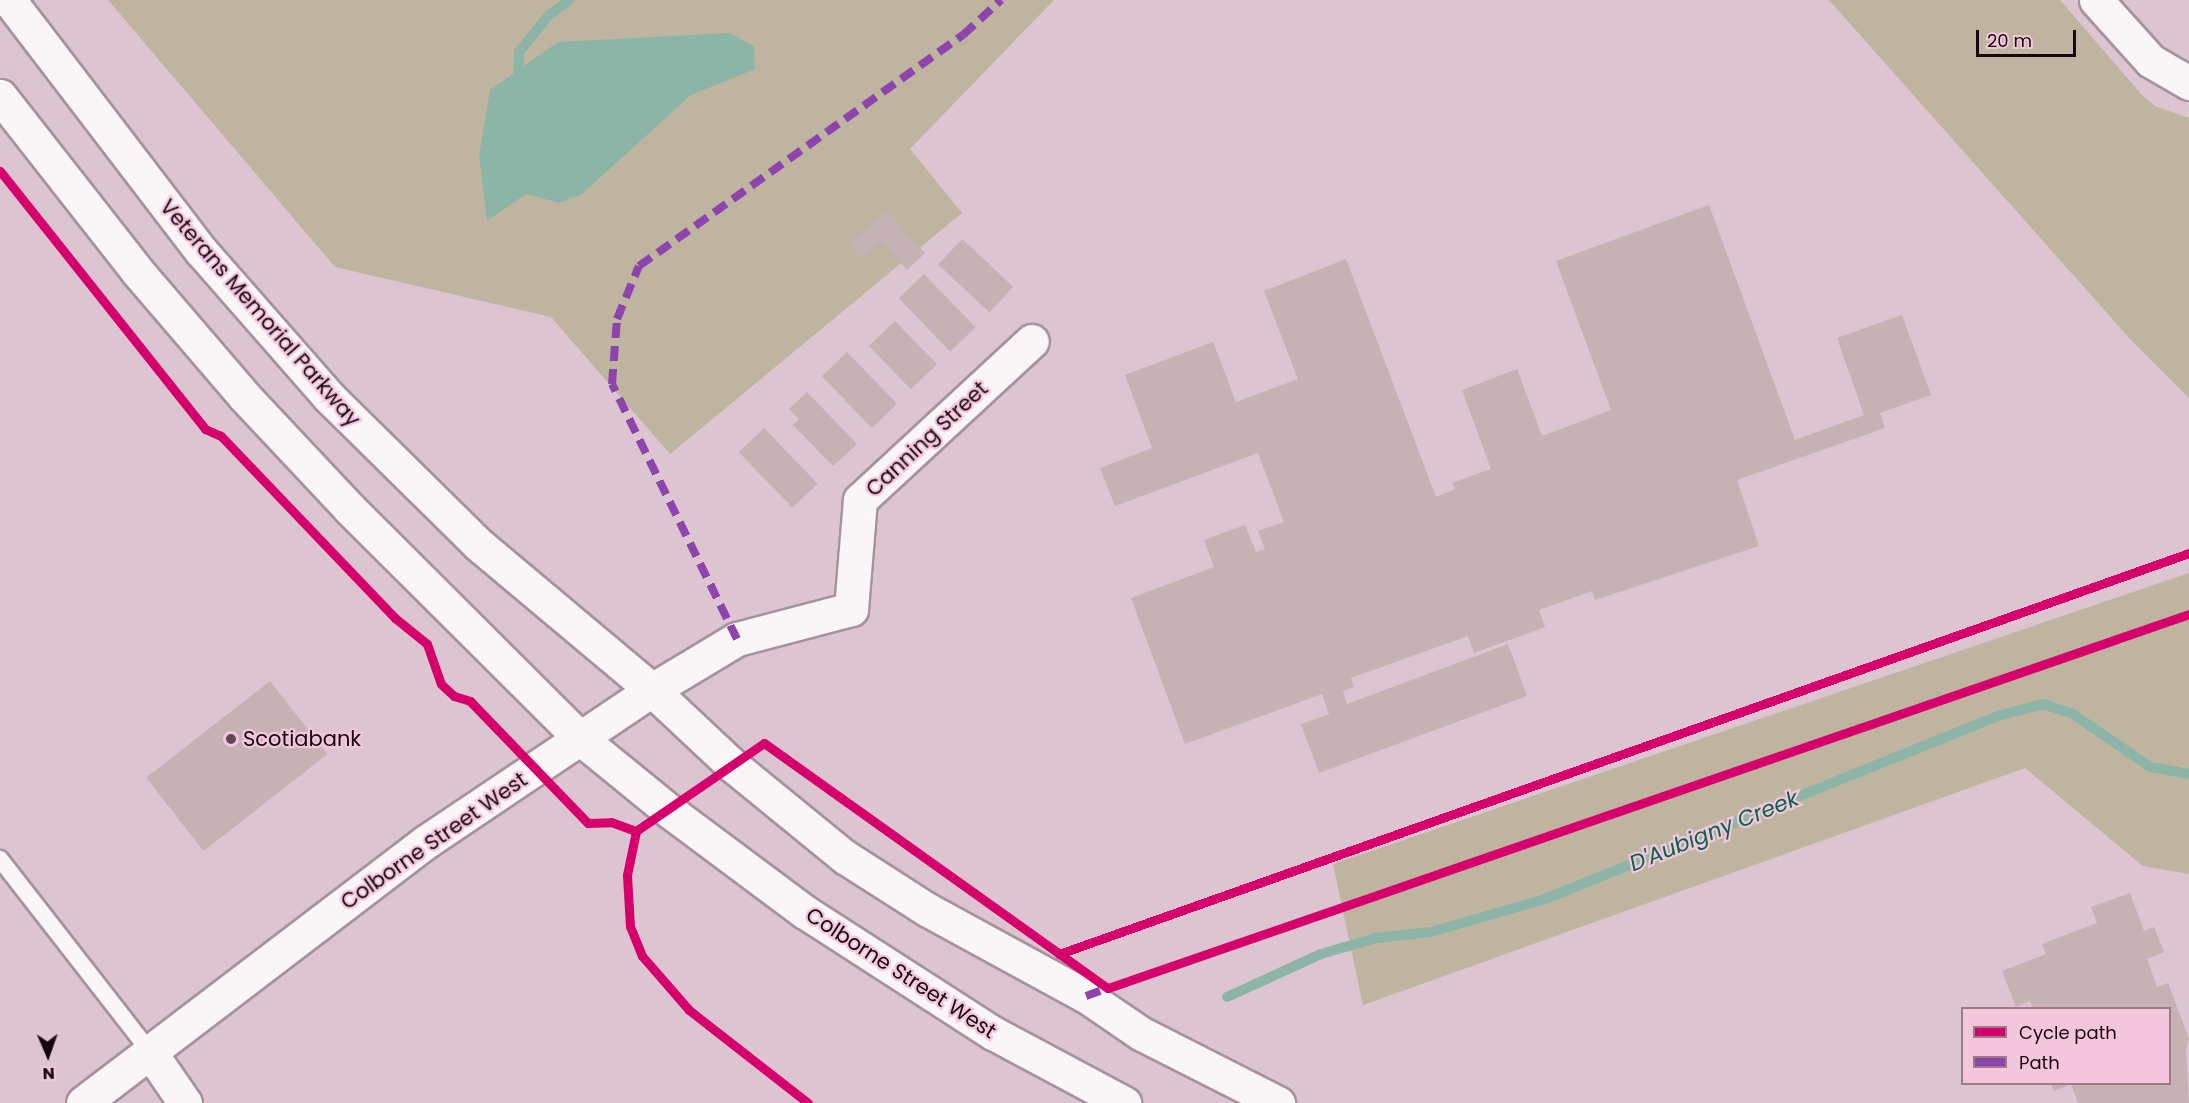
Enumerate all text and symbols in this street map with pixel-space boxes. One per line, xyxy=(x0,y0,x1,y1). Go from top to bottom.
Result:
scale bar xyxy=(1979,18,2080,56)
text: 20 m xyxy=(1987,28,2032,53)
street label: Veterans Memorial Parkway xyxy=(155,194,365,432)
street label: Canning Street xyxy=(861,376,993,502)
place label: Scotiabank xyxy=(243,726,361,752)
marker: Scotiabank xyxy=(224,732,238,746)
street label: Colborne Street West xyxy=(336,767,532,915)
water label: D'Aubigny Creek xyxy=(1626,785,1802,877)
street label: Colborne Street West xyxy=(801,902,1001,1044)
legend xyxy=(1961,1007,2171,1085)
text: Cycle path xyxy=(2019,1020,2117,1045)
north arrow xyxy=(18,1025,78,1085)
text: Path xyxy=(2019,1050,2060,1075)
text: N xyxy=(42,1062,55,1085)

